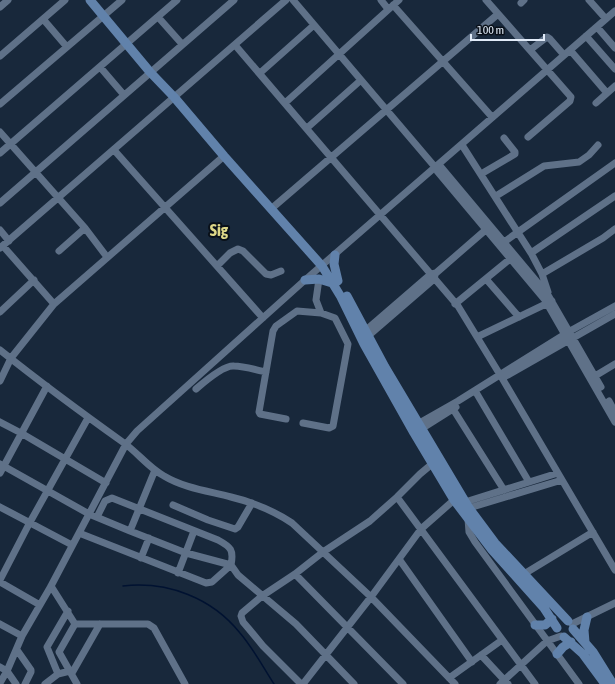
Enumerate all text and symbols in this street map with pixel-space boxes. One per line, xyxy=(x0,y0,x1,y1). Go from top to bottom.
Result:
scale bar xyxy=(471,16,544,42)
text: 100 m xyxy=(477,23,504,37)
district label: Sig xyxy=(210,220,229,240)

